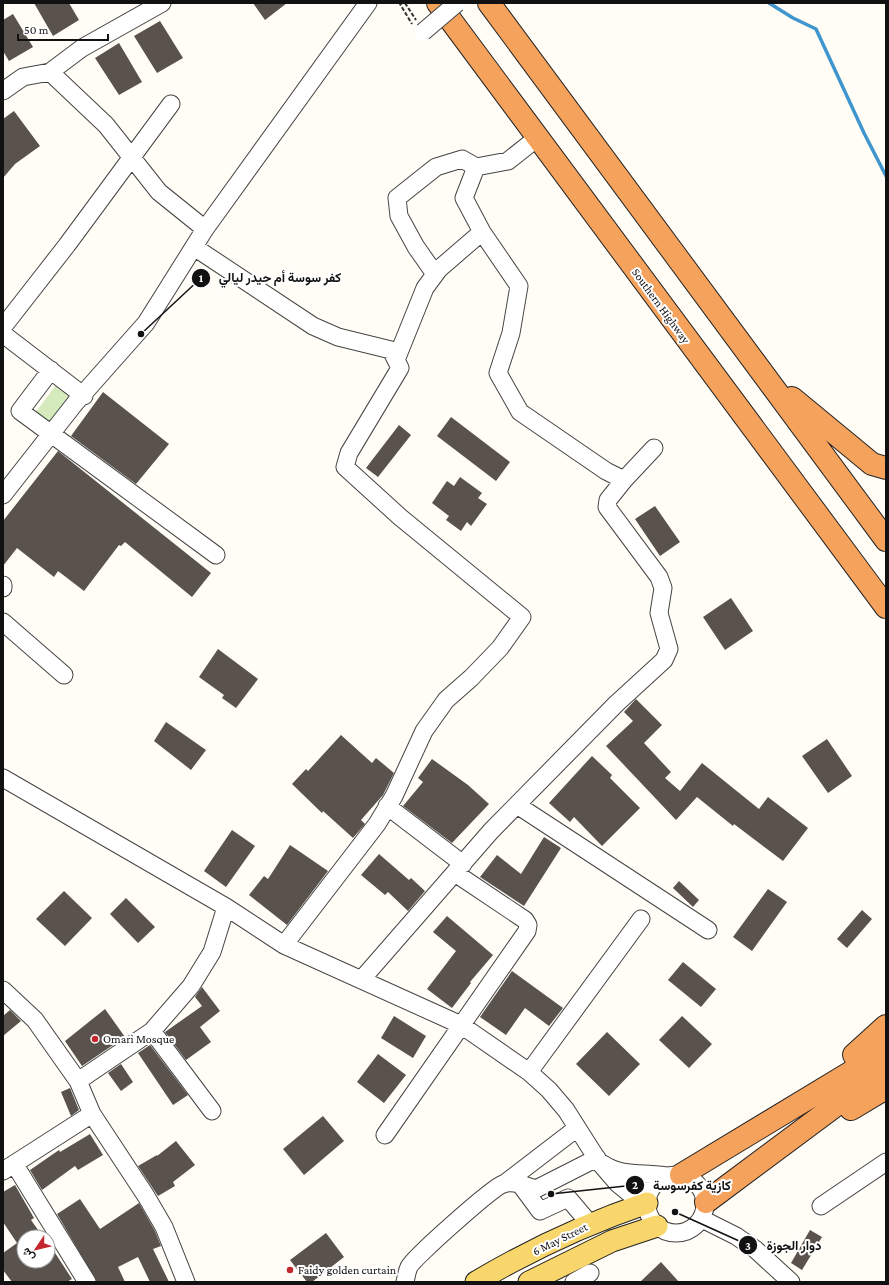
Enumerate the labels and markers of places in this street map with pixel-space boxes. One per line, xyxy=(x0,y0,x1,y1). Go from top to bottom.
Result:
callout: كفر سوسة أم حيدر ليالي xyxy=(191,265,349,290)
place label: Omari Mosque xyxy=(103,1032,174,1046)
marker: Omari Mosque xyxy=(90,1034,100,1044)
callout: كازية كفرسوسة xyxy=(625,1173,739,1198)
callout: دوار الجوزة xyxy=(738,1233,829,1258)
place label: Faidy golden curtain xyxy=(298,1263,397,1277)
marker: Faidy golden curtain xyxy=(285,1265,295,1275)

